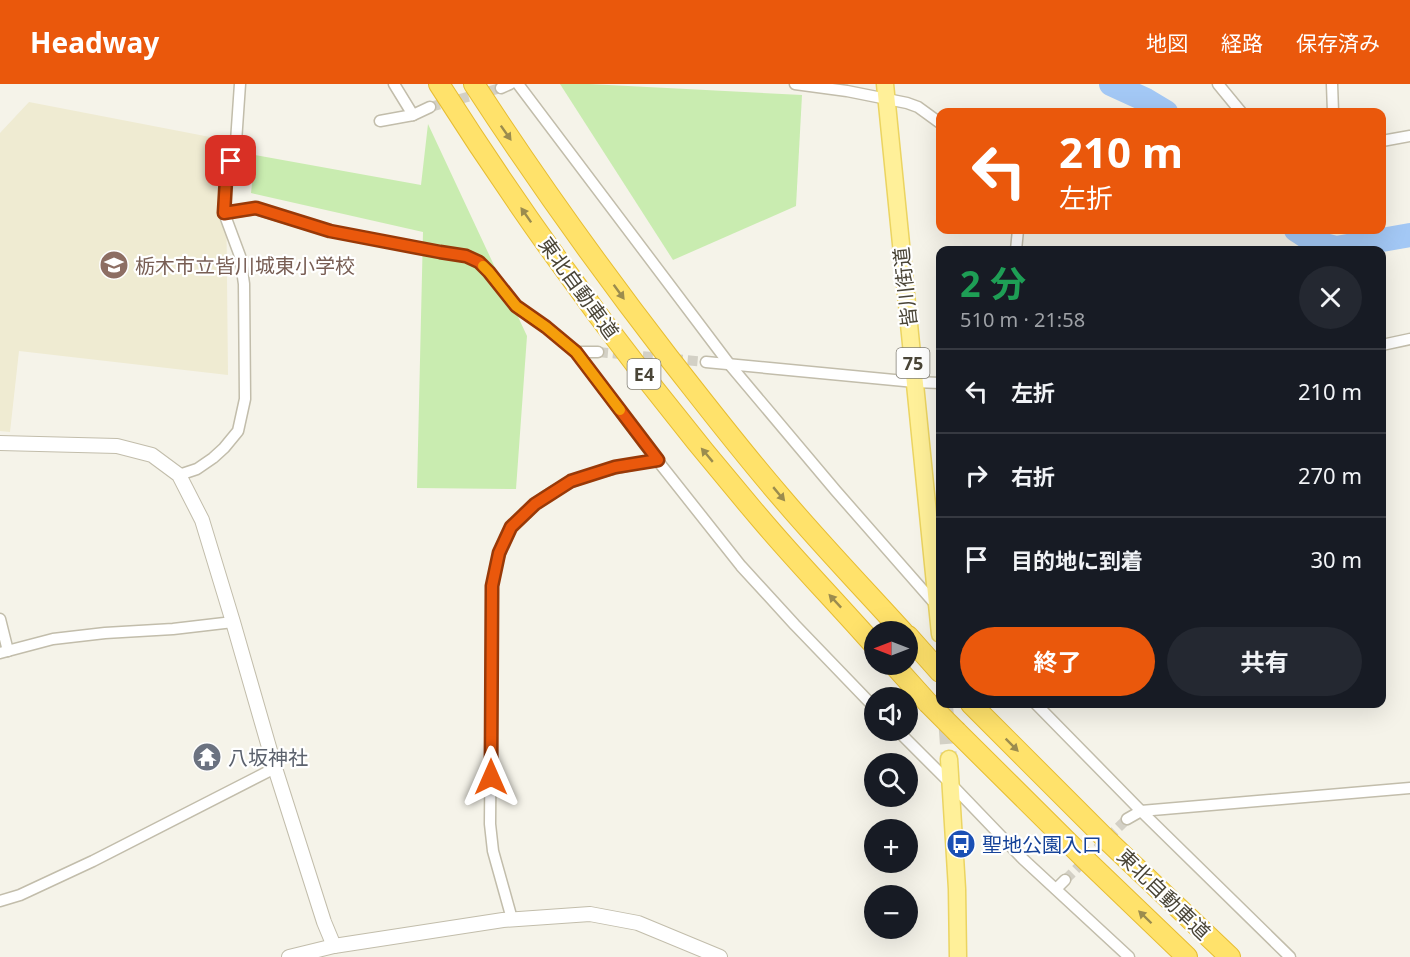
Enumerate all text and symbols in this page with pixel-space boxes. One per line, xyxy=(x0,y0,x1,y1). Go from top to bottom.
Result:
text: Headway xyxy=(30,23,159,61)
text: 地図 xyxy=(1146,29,1188,57)
text: 経路 xyxy=(1221,29,1263,57)
text: 保存済み xyxy=(1296,29,1380,57)
text: 210 m xyxy=(1059,123,1183,180)
one-way arrow xyxy=(500,125,511,141)
icon: left xyxy=(960,132,1038,210)
pin xyxy=(205,135,256,186)
icon: arrive xyxy=(214,144,247,177)
text: 左折 xyxy=(1059,179,1113,216)
one-way arrow xyxy=(520,208,532,224)
street label: 東北自動車道 xyxy=(533,232,625,344)
street label: 皆川街道 xyxy=(887,246,923,328)
school or university icon: 栃木市立皆川城東小学校 xyxy=(98,249,130,281)
place label: 栃木市立皆川城東小学校 xyxy=(135,252,355,279)
text: 2 分 xyxy=(960,259,1026,308)
button: close xyxy=(1299,266,1362,329)
one-way arrow xyxy=(612,285,624,300)
text: 510 m · 21:58 xyxy=(960,306,1085,333)
road number: 75 xyxy=(896,348,930,378)
road number: E4 xyxy=(628,359,660,389)
icon: left xyxy=(960,375,993,408)
text: 210 m xyxy=(1298,376,1362,406)
text: 左折 xyxy=(1011,377,1055,407)
one-way arrow xyxy=(700,447,713,463)
icon: right xyxy=(960,459,993,492)
text: 270 m xyxy=(1298,460,1362,490)
text: 右折 xyxy=(1011,461,1055,491)
one-way arrow xyxy=(772,486,785,501)
icon: arrive xyxy=(960,543,993,576)
text: 30 m xyxy=(1311,544,1362,574)
text: 目的地に到着 xyxy=(1011,545,1143,575)
one-way arrow xyxy=(828,594,842,609)
north arrow xyxy=(864,621,918,675)
map controls xyxy=(864,621,918,939)
button: 終了 xyxy=(960,627,1155,696)
button: 共有 xyxy=(1167,627,1362,696)
button: sound xyxy=(864,687,918,741)
one-way arrow xyxy=(1005,738,1019,752)
temple icon: 八坂神社 xyxy=(191,741,223,773)
place label: 八坂神社 xyxy=(228,744,308,771)
position arrow xyxy=(459,745,523,809)
button: search xyxy=(864,753,918,807)
button: + xyxy=(864,819,918,873)
bus stop icon: 聖地公園入口 xyxy=(945,828,977,860)
place label: 聖地公園入口 xyxy=(982,831,1102,858)
street label: 東北自動車道 xyxy=(1111,843,1217,945)
button: − xyxy=(864,885,918,939)
one-way arrow xyxy=(1139,910,1153,924)

